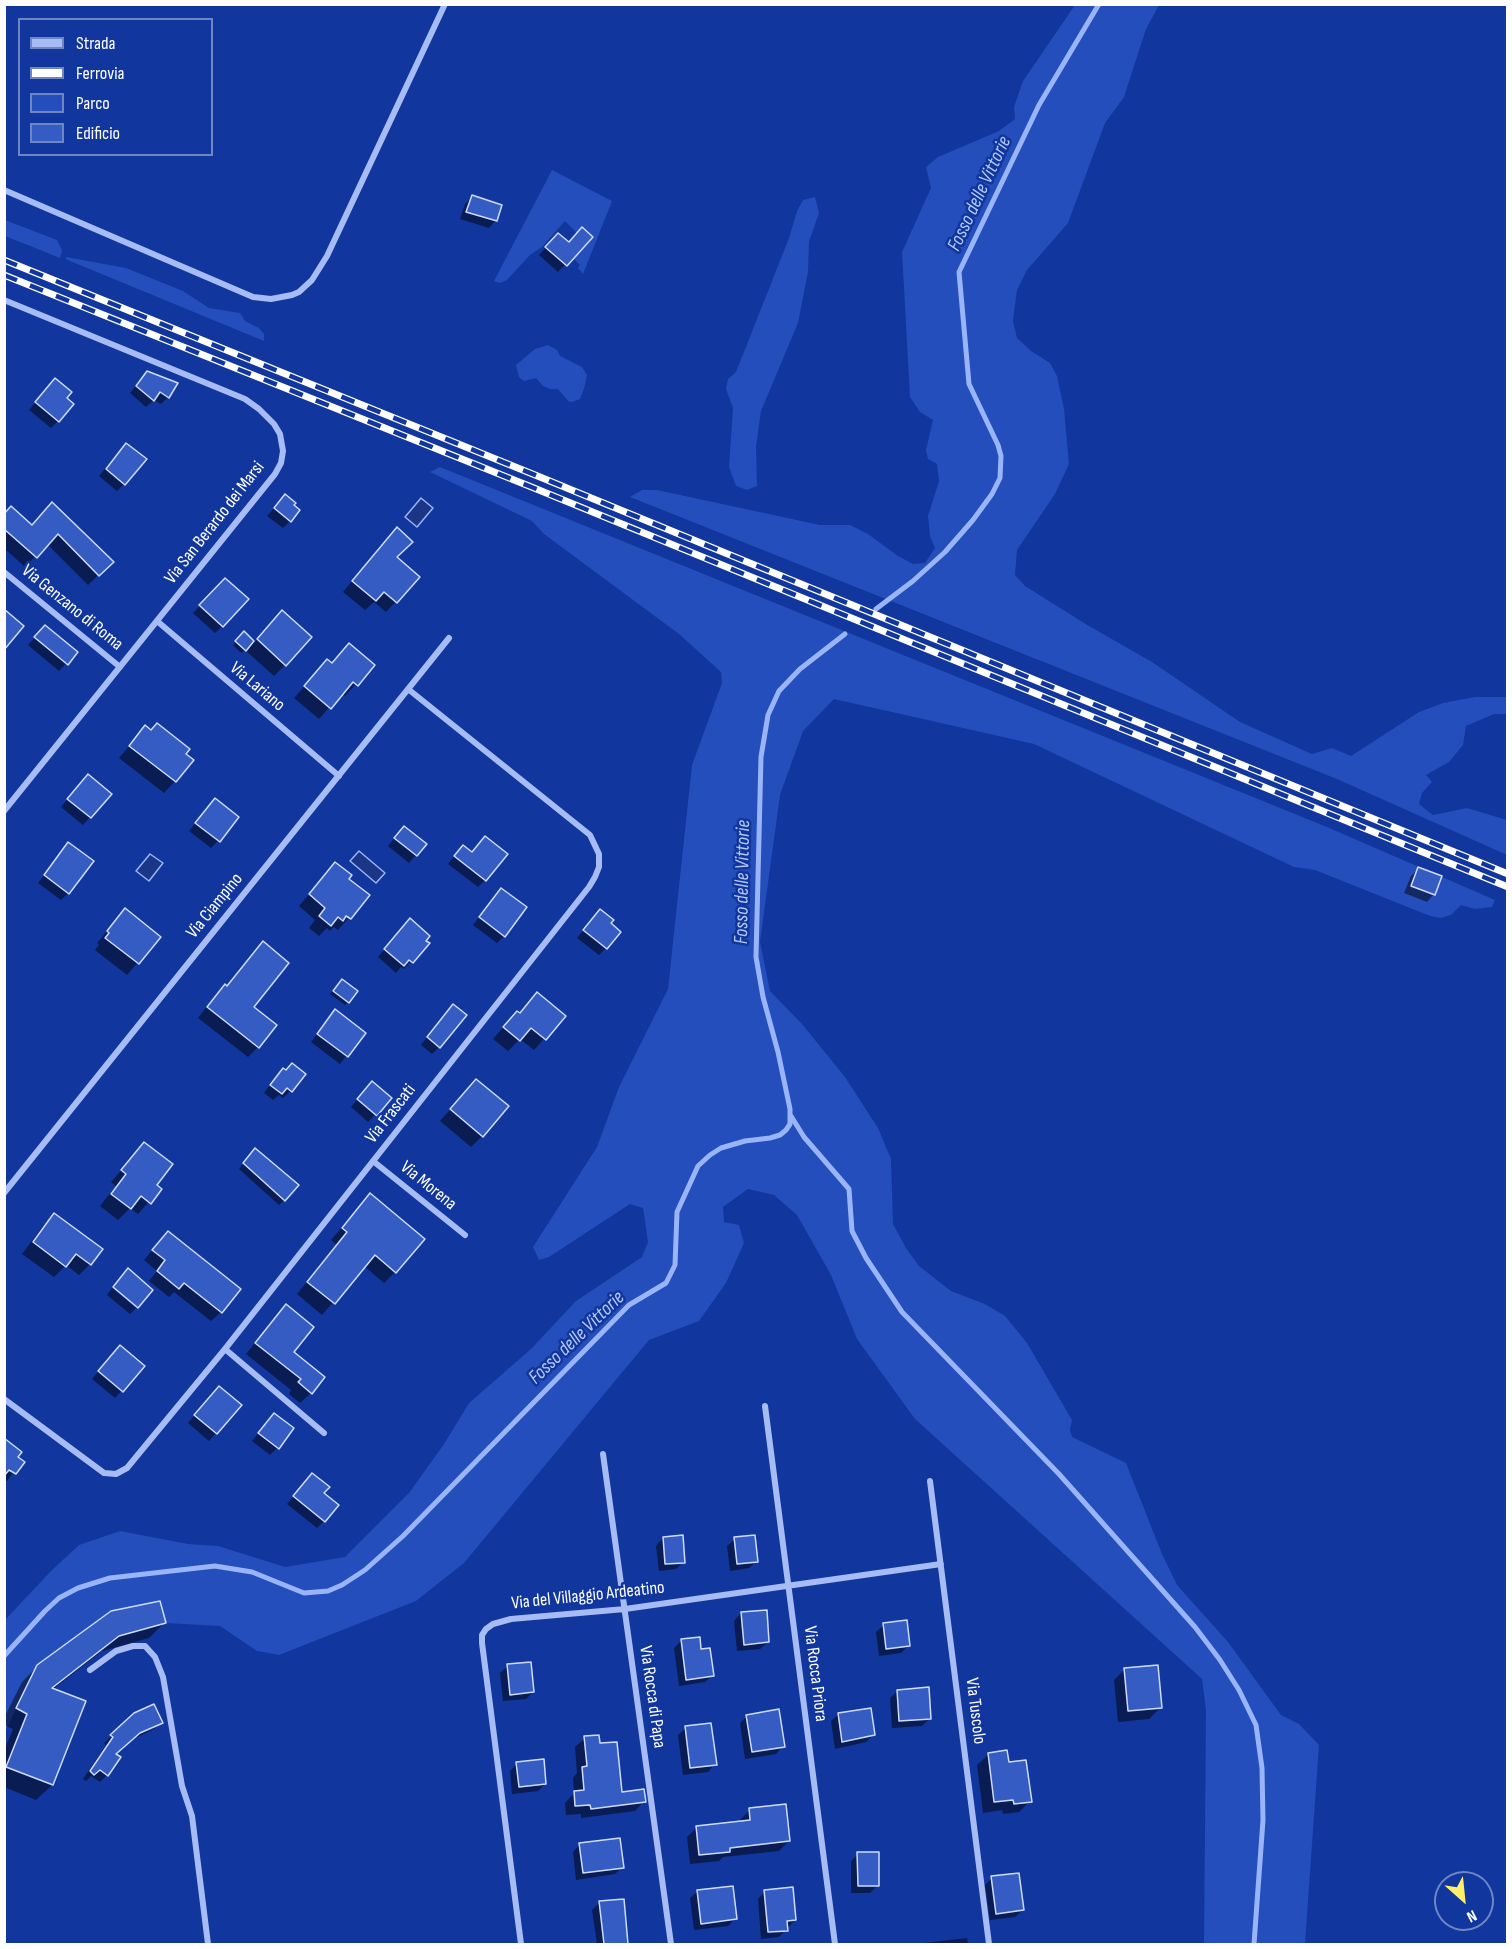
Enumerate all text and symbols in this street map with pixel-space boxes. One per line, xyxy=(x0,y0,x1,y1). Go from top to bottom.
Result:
legend xyxy=(18,18,213,156)
text: Strada xyxy=(76,33,115,54)
text: Ferrovia xyxy=(76,63,124,84)
text: Parco xyxy=(76,93,110,114)
text: Edificio xyxy=(76,123,120,144)
water label: Fosso delle Vittorie xyxy=(943,133,1017,255)
street label: Via San Berardo dei Marsi xyxy=(160,457,270,589)
street label: Via Genzano di Roma xyxy=(17,560,127,656)
street label: Via Lariano xyxy=(225,658,289,716)
water label: Fosso delle Vittorie xyxy=(730,820,756,944)
street label: Via Ciampino xyxy=(182,869,248,943)
street label: Via Frascati xyxy=(361,1080,421,1148)
street label: Via Morena xyxy=(395,1157,461,1215)
water label: Fosso delle Vittorie xyxy=(524,1286,630,1390)
street label: Via del Villaggio Ardeatino xyxy=(510,1577,666,1615)
street label: Via Rocca Priora xyxy=(798,1625,832,1723)
street label: Via Rocca di Papa xyxy=(634,1644,670,1750)
street label: Via Tuscolo xyxy=(960,1677,990,1745)
north arrow xyxy=(1434,1871,1494,1931)
text: N xyxy=(1463,1905,1480,1926)

